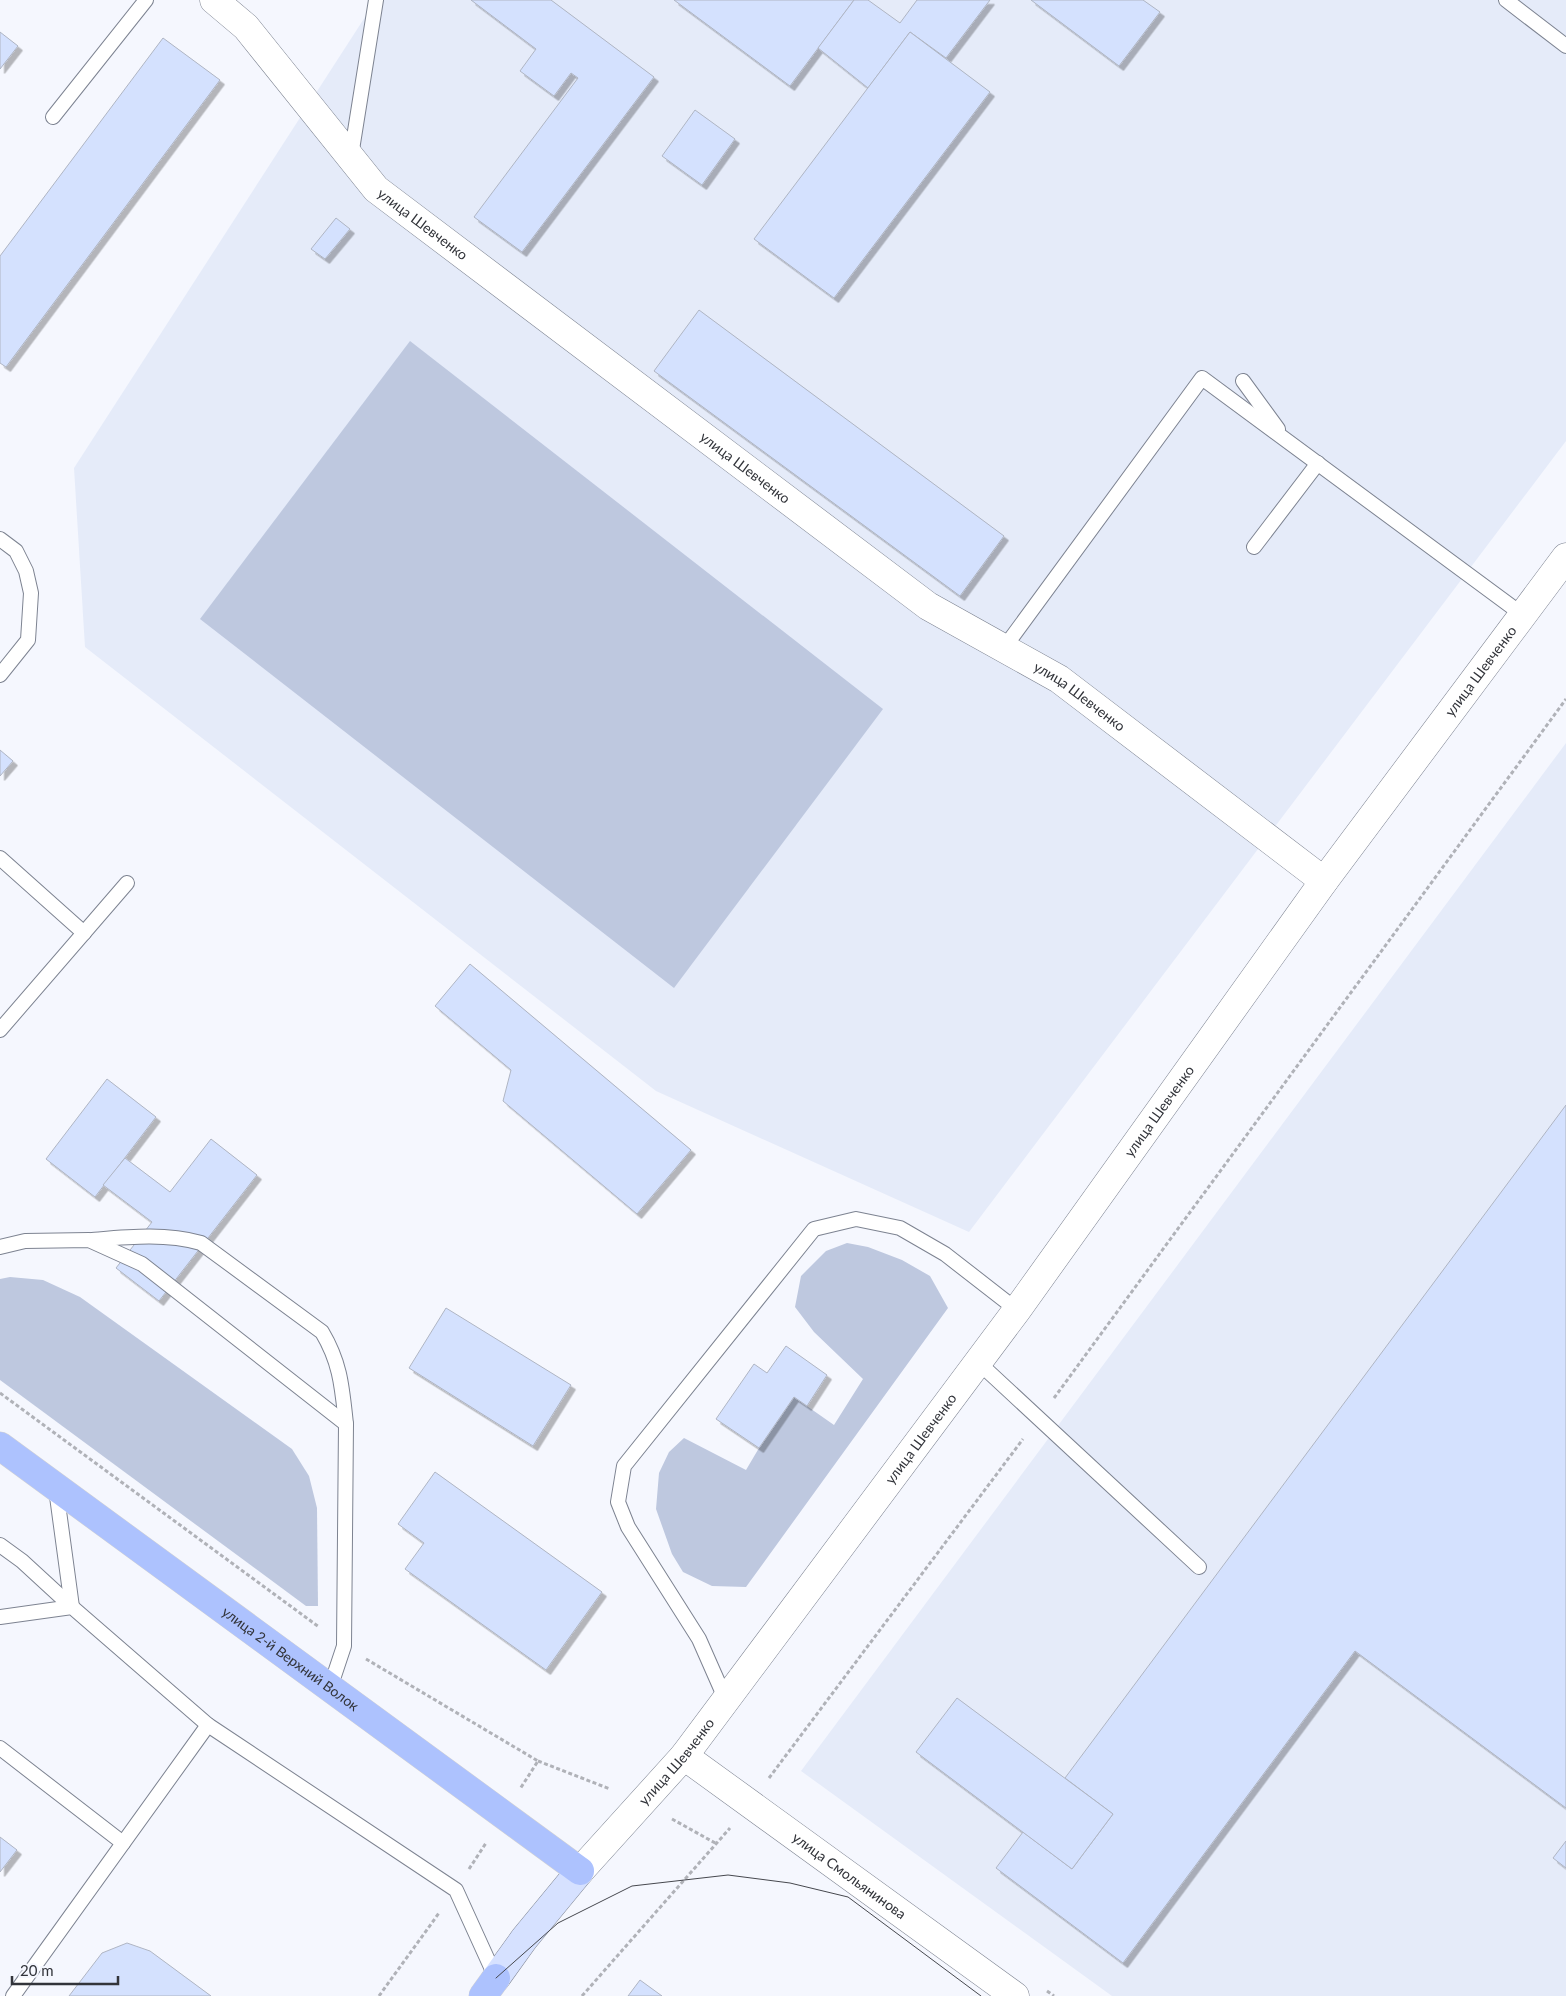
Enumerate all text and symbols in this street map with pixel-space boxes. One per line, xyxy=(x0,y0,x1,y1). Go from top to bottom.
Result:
street label: улица Шевченко xyxy=(374,184,471,263)
street label: улица Шевченко xyxy=(697,428,794,507)
street label: улица Шевченко xyxy=(1441,622,1520,720)
street label: улица Шевченко xyxy=(1031,658,1129,734)
street label: улица Шевченко xyxy=(1120,1062,1197,1160)
street label: улица Шевченко xyxy=(881,1390,960,1487)
street label: улица 2-й Верхний Волок xyxy=(219,1603,363,1715)
street label: улица Шевченко xyxy=(635,1714,717,1808)
street label: улица Смольянинова xyxy=(789,1828,910,1922)
scale bar xyxy=(12,1954,119,1986)
text: 20 m xyxy=(20,1961,54,1979)

